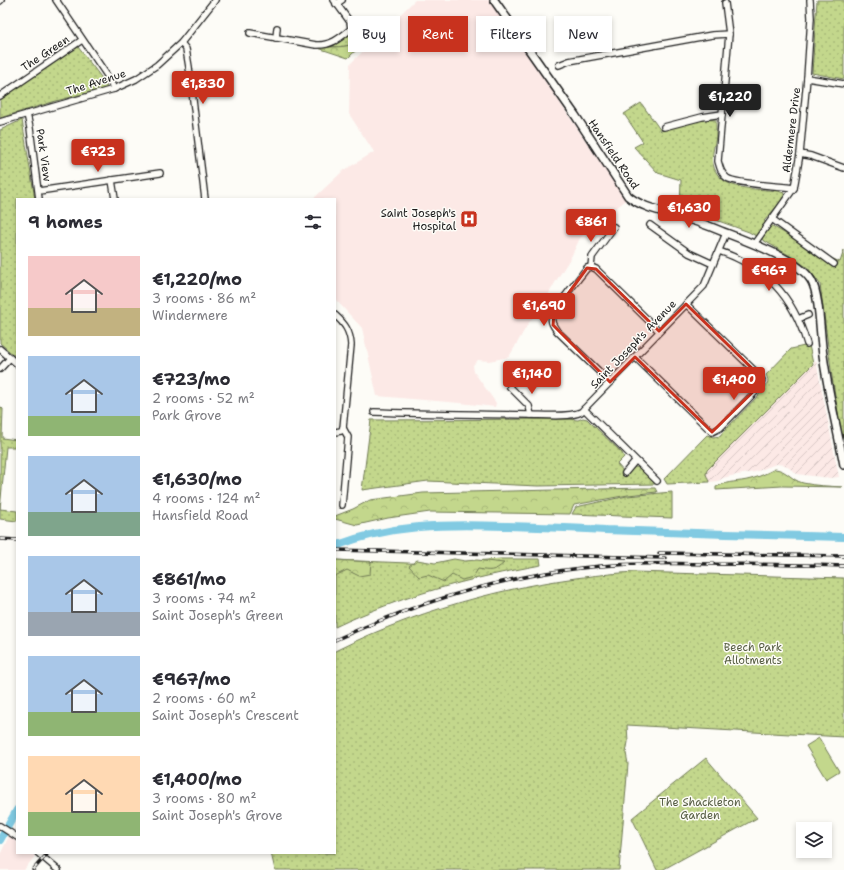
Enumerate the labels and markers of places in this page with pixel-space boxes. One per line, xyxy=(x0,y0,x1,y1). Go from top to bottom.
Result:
pin: €1,830 xyxy=(170,71,236,105)
pin: €1,220 xyxy=(697,84,763,118)
pin: €723 xyxy=(74,139,122,173)
pin: €1,630 xyxy=(656,195,722,229)
place label: Saint Joseph's Hospital xyxy=(381,206,457,234)
hospital icon: Saint Joseph's Hospital xyxy=(459,209,479,229)
pin: €861 xyxy=(567,209,615,243)
pin: €967 xyxy=(745,258,793,292)
pin: €1,690 xyxy=(511,293,577,327)
pin: €1,140 xyxy=(499,361,565,395)
pin: €1,400 xyxy=(701,367,767,401)

